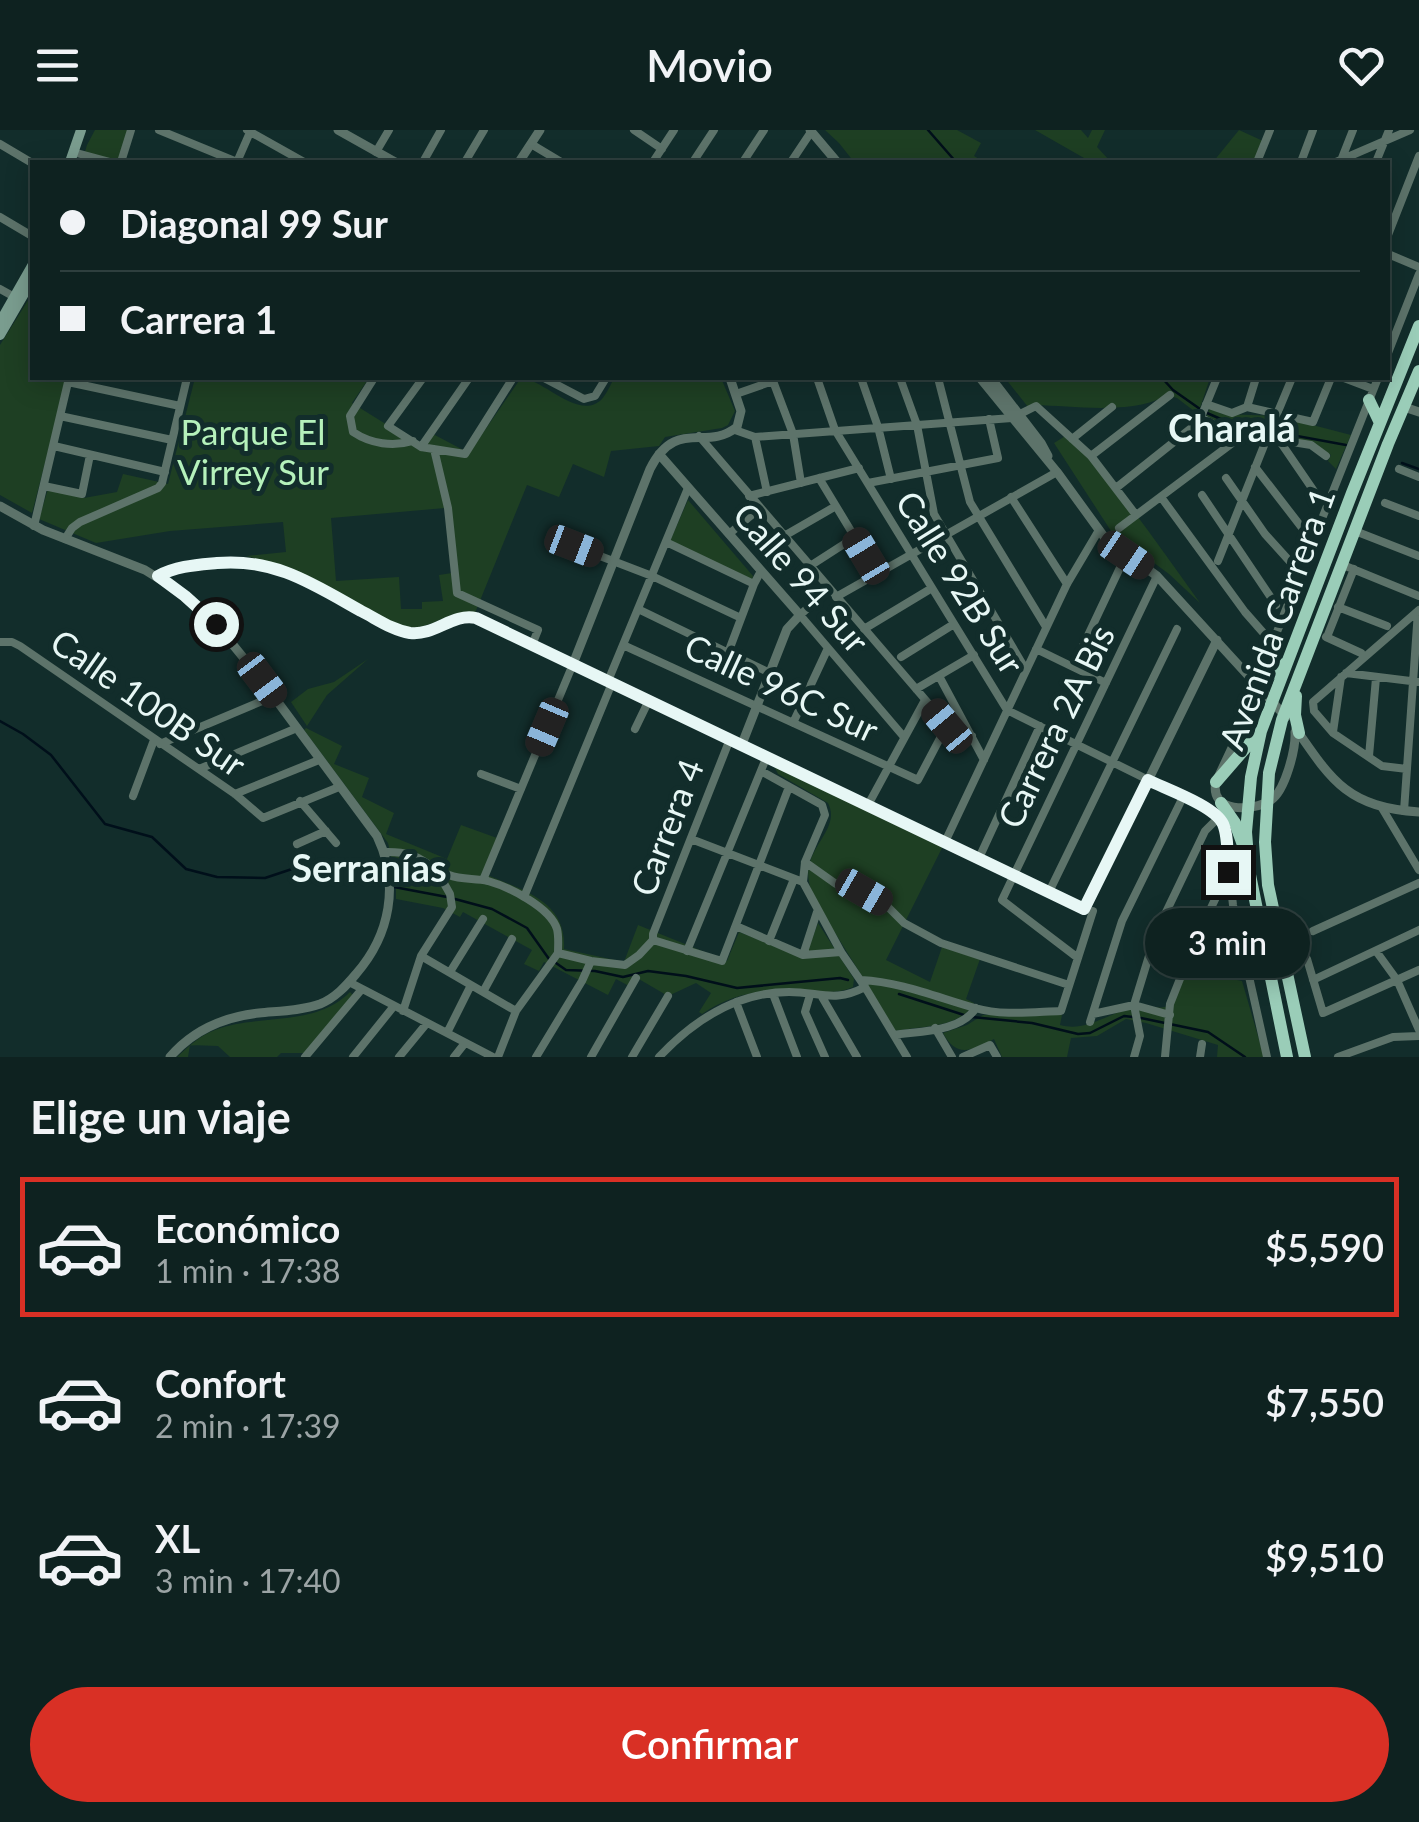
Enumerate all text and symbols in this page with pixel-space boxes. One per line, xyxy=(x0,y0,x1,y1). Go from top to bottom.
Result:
icon: menu xyxy=(30,38,85,93)
text: Movio xyxy=(646,38,773,92)
icon: heart xyxy=(1334,38,1389,93)
text: Diagonal 99 Sur xyxy=(120,200,388,246)
text: Carrera 1 xyxy=(120,296,277,342)
district label: Charalá xyxy=(1168,404,1296,450)
park label: Parque El Virrey Sur xyxy=(177,410,329,492)
street label: Avenida Carrera 1 xyxy=(1209,481,1343,755)
street label: Calle 92B Sur xyxy=(888,483,1034,681)
street label: Calle 94 Sur xyxy=(725,493,879,661)
car xyxy=(541,521,607,571)
car xyxy=(838,523,894,589)
car xyxy=(1093,526,1159,584)
route start xyxy=(194,602,239,647)
street label: Carrera 2A Bis xyxy=(988,618,1122,834)
street label: Calle 100B Sur xyxy=(44,619,255,785)
street label: Calle 96C Sur xyxy=(679,624,886,750)
car xyxy=(232,647,292,713)
car xyxy=(916,693,978,759)
car xyxy=(521,694,573,760)
street label: Carrera 4 xyxy=(621,753,711,901)
district label: Serranías xyxy=(291,844,447,890)
route end xyxy=(1206,850,1251,895)
car xyxy=(831,864,897,920)
callout: 3 min xyxy=(1146,907,1310,977)
text: 3 min xyxy=(1188,923,1267,962)
text: Elige un viaje xyxy=(30,1090,291,1144)
icon: car xyxy=(35,1202,125,1292)
text: Económico xyxy=(155,1205,340,1251)
text: $5,590 xyxy=(1265,1224,1384,1270)
text: 1 min · 17:38 xyxy=(155,1251,341,1290)
icon: car xyxy=(35,1357,125,1447)
text: Confort xyxy=(155,1360,286,1406)
text: $7,550 xyxy=(1265,1379,1384,1425)
text: 2 min · 17:39 xyxy=(155,1406,341,1445)
icon: car xyxy=(35,1512,125,1602)
text: XL xyxy=(155,1515,200,1561)
text: $9,510 xyxy=(1265,1534,1384,1580)
text: 3 min · 17:40 xyxy=(155,1561,341,1600)
button: Confirmar xyxy=(30,1687,1389,1802)

